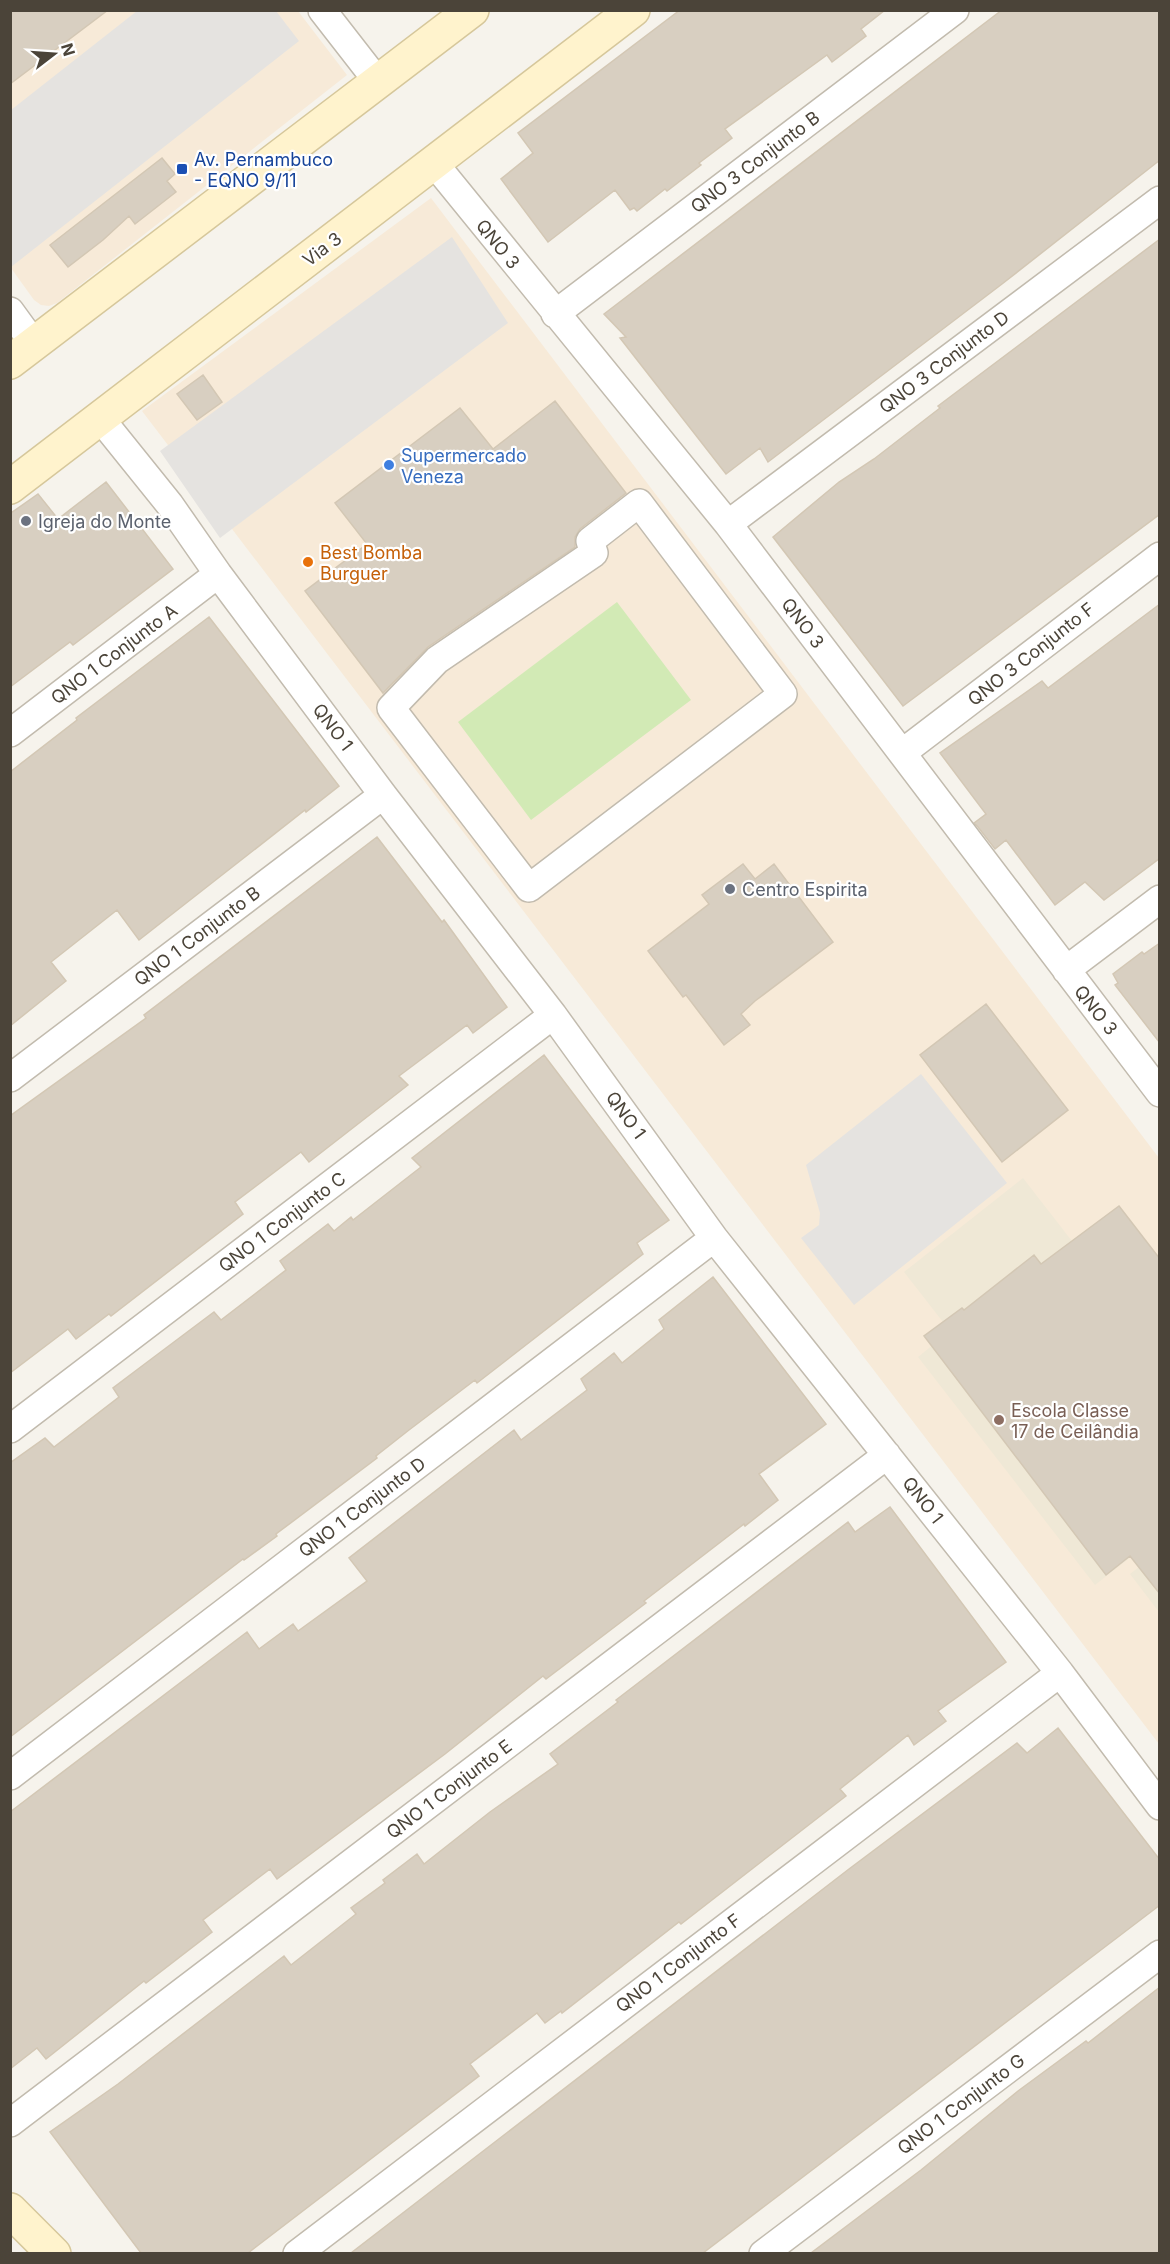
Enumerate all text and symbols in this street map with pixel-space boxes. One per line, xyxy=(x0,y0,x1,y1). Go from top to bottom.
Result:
north arrow xyxy=(24,24,84,84)
text: N xyxy=(57,41,80,58)
street label: QNO 3 Conjunto B xyxy=(686,107,824,217)
place label: Av. Pernambuco - EQNO 9/11 xyxy=(194,149,333,191)
marker: Av. Pernambuco - EQNO 9/11 xyxy=(175,162,189,176)
street label: QNO 3 xyxy=(472,215,524,273)
street label: Via 3 xyxy=(298,228,346,270)
street label: QNO 3 Conjunto D xyxy=(875,306,1013,418)
place label: Supermercado Veneza xyxy=(401,445,527,487)
marker: Supermercado Veneza xyxy=(382,458,396,472)
place label: Igreja do Monte xyxy=(38,511,171,532)
marker: Igreja do Monte xyxy=(19,514,33,528)
place label: Best Bomba Burguer xyxy=(320,542,422,584)
marker: Best Bomba Burguer xyxy=(301,555,315,569)
street label: QNO 3 xyxy=(777,594,829,652)
street label: QNO 3 Conjunto F xyxy=(964,598,1098,710)
street label: QNO 1 Conjunto A xyxy=(47,600,181,708)
street label: QNO 1 xyxy=(309,699,357,755)
place label: Centro Espirita xyxy=(742,879,868,900)
street label: QNO 1 Conjunto B xyxy=(130,882,264,990)
marker: Centro Espirita xyxy=(723,882,737,896)
street label: QNO 3 xyxy=(1070,981,1122,1039)
street label: QNO 1 xyxy=(602,1087,650,1143)
street label: QNO 1 Conjunto C xyxy=(214,1167,350,1277)
place label: Escola Classe 17 de Ceilândia xyxy=(1011,1400,1139,1442)
marker: Escola Classe 17 de Ceilândia xyxy=(992,1413,1006,1427)
street label: QNO 1 Conjunto D xyxy=(294,1452,430,1562)
street label: QNO 1 xyxy=(898,1472,948,1528)
street label: QNO 1 Conjunto E xyxy=(382,1735,516,1843)
street label: QNO 1 Conjunto F xyxy=(611,1909,745,2017)
street label: QNO 1 Conjunto G xyxy=(893,2049,1029,2159)

